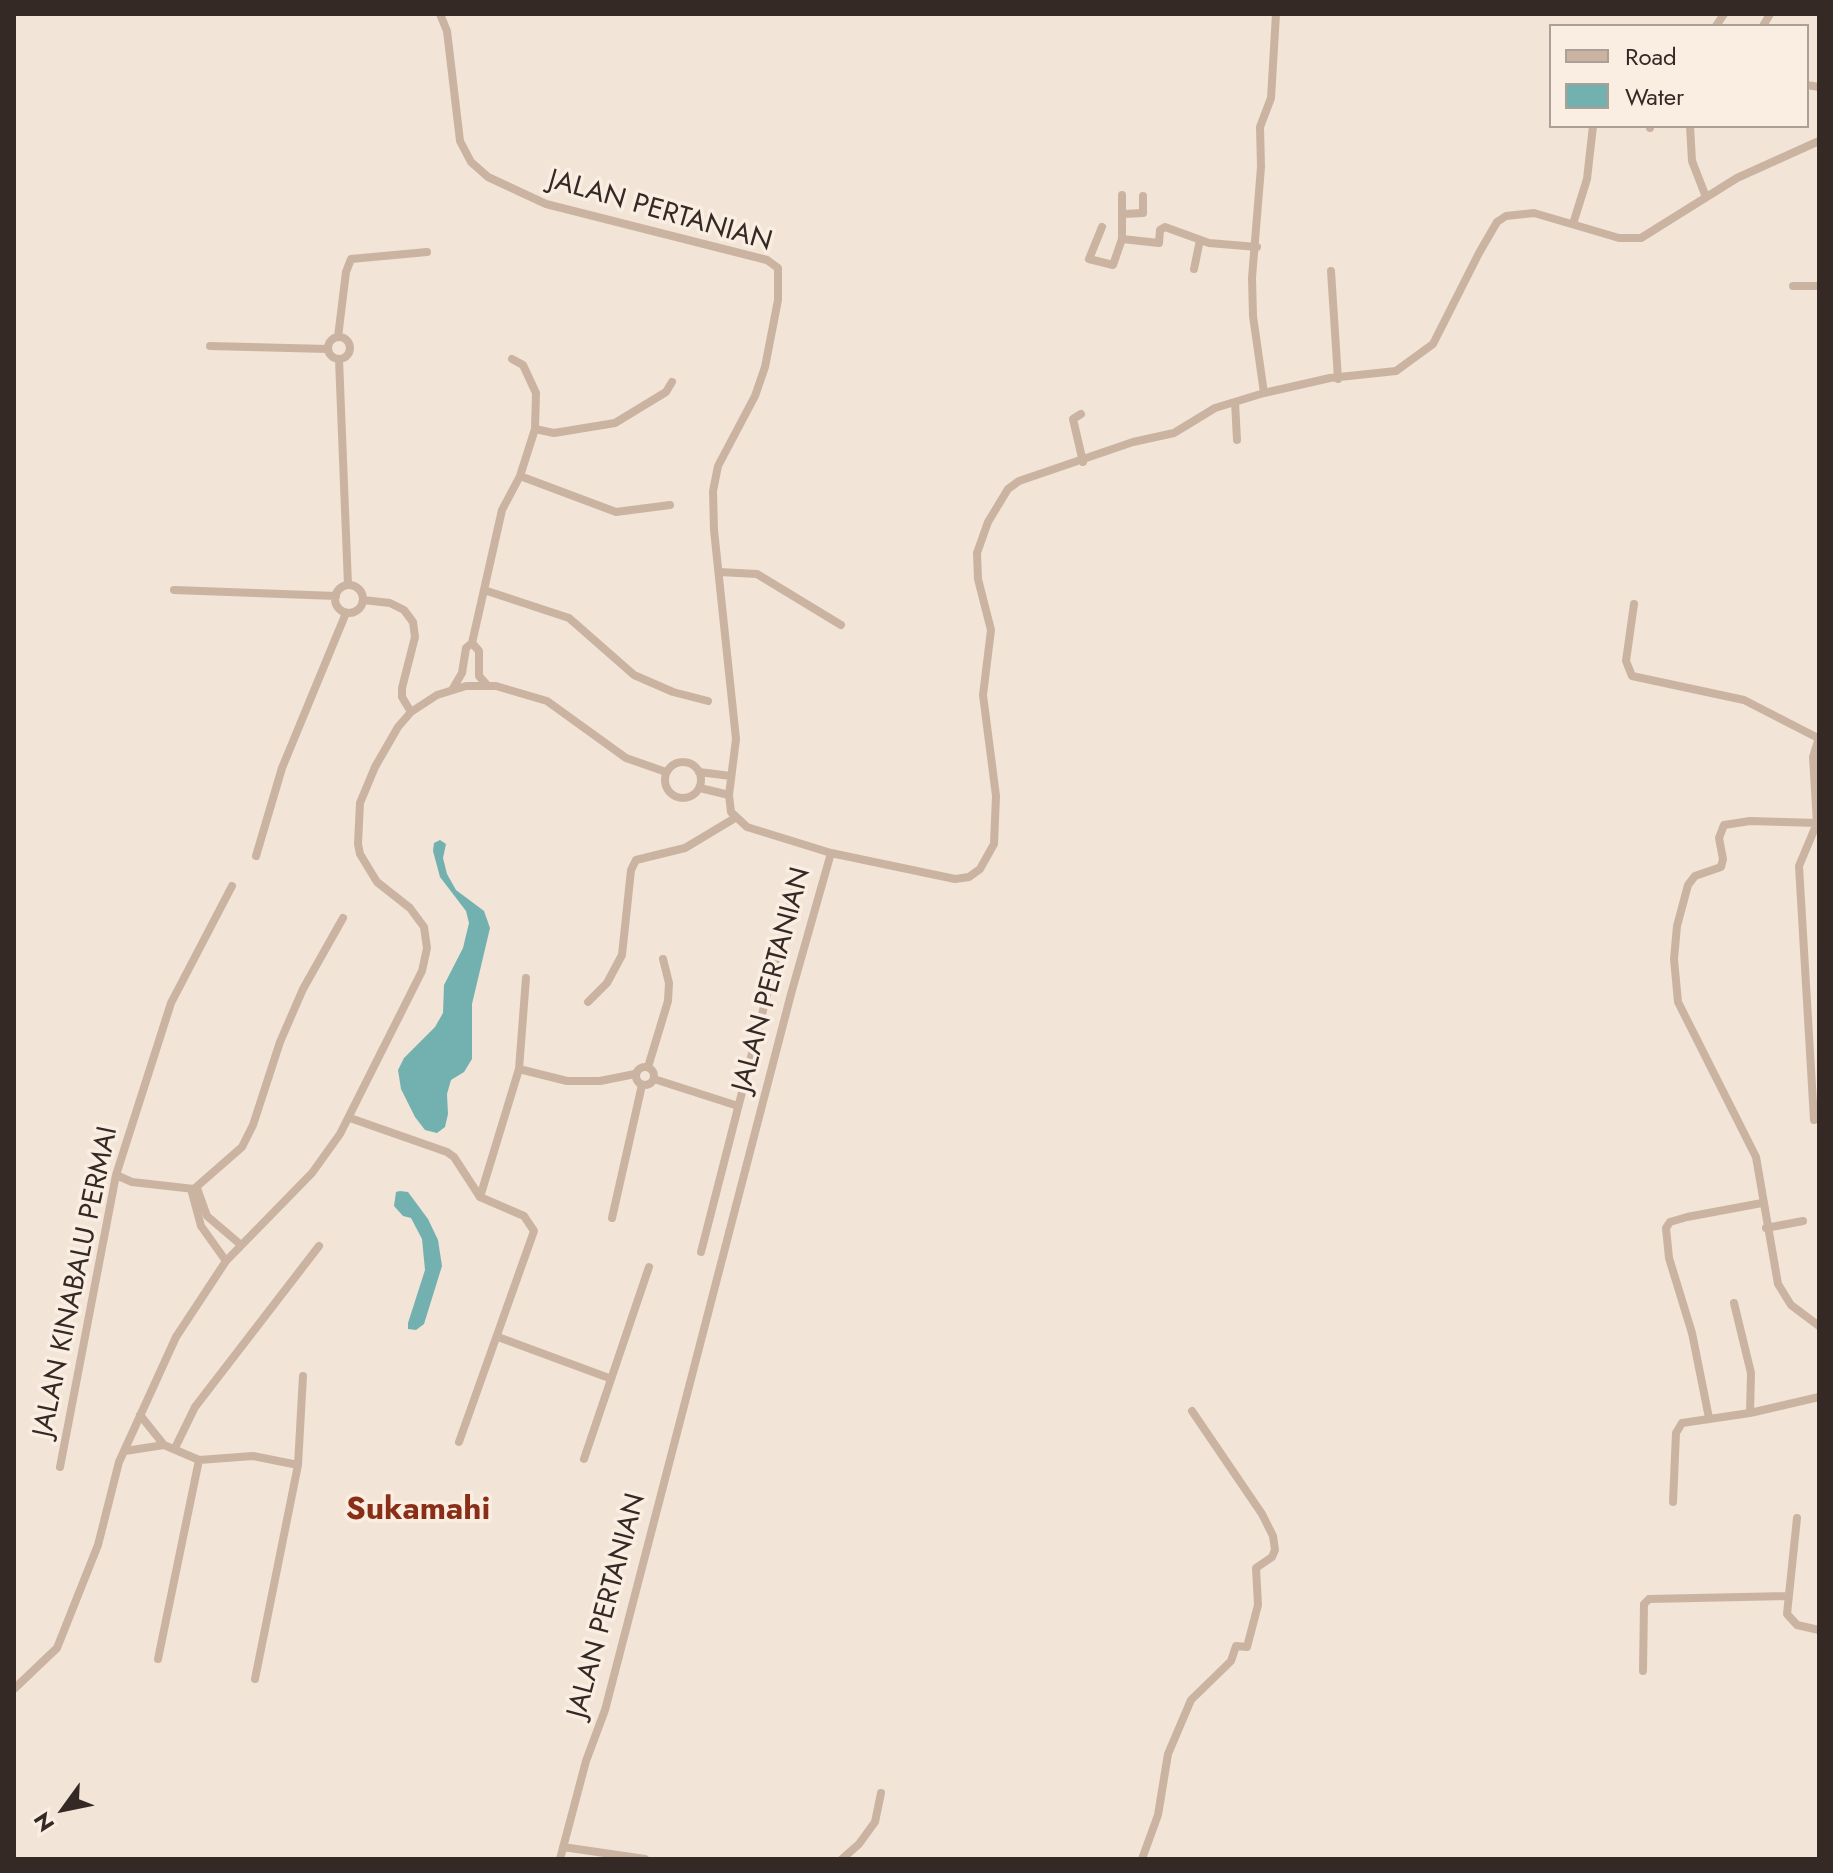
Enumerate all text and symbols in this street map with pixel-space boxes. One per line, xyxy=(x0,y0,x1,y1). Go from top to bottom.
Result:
legend xyxy=(1549,24,1809,128)
text: Road xyxy=(1625,39,1677,74)
text: Water xyxy=(1625,79,1684,114)
street label: JALAN PERTANIAN xyxy=(544,164,776,260)
street label: JALAN PERTANIAN xyxy=(727,864,819,1096)
street label: JALAN KINABALU PERMAI xyxy=(28,1124,126,1440)
street label: JALAN PERTANIAN xyxy=(562,1490,654,1722)
district label: Sukamahi xyxy=(346,1492,490,1530)
north arrow xyxy=(24,1769,104,1849)
text: N xyxy=(26,1806,62,1838)

